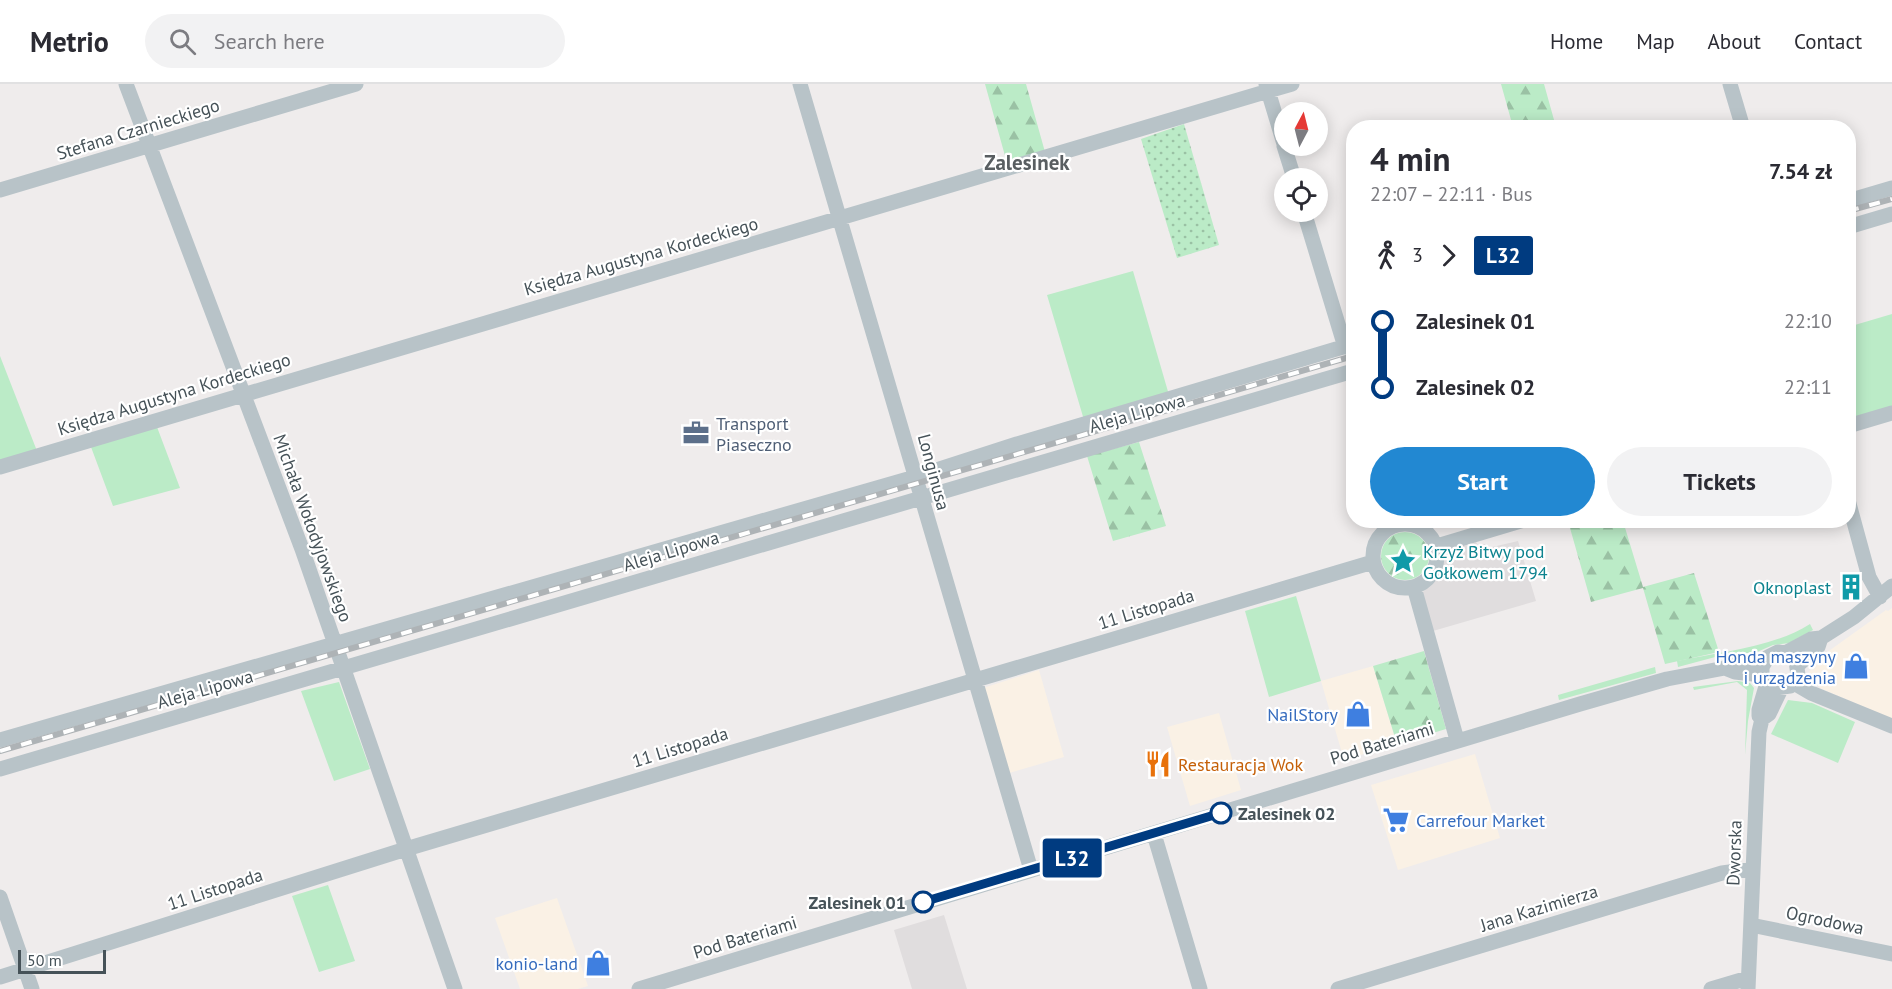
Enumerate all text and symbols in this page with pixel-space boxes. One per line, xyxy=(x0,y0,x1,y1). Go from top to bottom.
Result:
search box xyxy=(145,14,565,68)
text: Metrio xyxy=(30,23,109,60)
icon: search xyxy=(166,25,199,58)
text: Search here xyxy=(214,27,325,55)
text: Home xyxy=(1550,28,1603,55)
text: Map xyxy=(1636,28,1675,55)
text: About xyxy=(1708,28,1761,55)
text: Contact xyxy=(1794,28,1862,55)
street label: Stefana Czarnieckiego xyxy=(54,93,222,165)
north arrow xyxy=(1274,102,1328,156)
map controls xyxy=(1274,102,1328,222)
text: 4 min xyxy=(1370,137,1451,180)
district label: Zalesinek xyxy=(984,149,1070,176)
text: 7.54 zł xyxy=(1769,157,1832,185)
button: locate xyxy=(1274,168,1328,222)
text: 22:07 – 22:11 · Bus xyxy=(1370,181,1532,207)
street label: Księdza Augustyna Kordeckiego xyxy=(521,212,761,300)
icon: walk xyxy=(1370,239,1403,272)
icon: forward xyxy=(1432,239,1465,272)
text: 3 xyxy=(1412,242,1423,268)
text: L32 xyxy=(1486,242,1521,269)
text: Zalesinek 01 xyxy=(1416,307,1535,335)
text: 22:10 xyxy=(1784,308,1832,334)
street label: Księdza Augustyna Kordeckiego xyxy=(55,348,293,440)
text: Zalesinek 02 xyxy=(1416,373,1535,401)
text: 22:11 xyxy=(1784,374,1832,400)
street label: Aleja Lipowa xyxy=(1086,388,1188,438)
place label: Transport Piaseczno xyxy=(716,412,792,456)
office icon: Transport Piaseczno xyxy=(681,418,711,448)
street label: Michała Wołodyjowskiego xyxy=(268,431,358,625)
street label: Longinusa xyxy=(913,431,955,513)
button: Start xyxy=(1370,447,1595,516)
button: Tickets xyxy=(1607,447,1832,516)
street label: Aleja Lipowa xyxy=(620,526,722,576)
place label: Krzyż Bitwy pod Gołkowem 1794 xyxy=(1423,540,1548,584)
place icon: Krzyż Bitwy pod Gołkowem 1794 xyxy=(1388,546,1418,576)
building icon: Oknoplast xyxy=(1836,572,1866,602)
place label: Oknoplast xyxy=(1753,576,1831,599)
street label: 11 Listopada xyxy=(1095,584,1197,634)
place label: Honda maszyny i urządzenia xyxy=(1715,645,1837,689)
shop icon: Honda maszyny i urządzenia xyxy=(1841,651,1871,681)
street label: Aleja Lipowa xyxy=(154,664,256,714)
shop icon: NailStory xyxy=(1343,699,1373,729)
place label: NailStory xyxy=(1267,703,1339,726)
street label: Pod Bateriami xyxy=(1327,716,1437,770)
street label: 11 Listopada xyxy=(629,722,731,772)
restaurant icon: Restauracja Wok xyxy=(1143,749,1173,779)
place label: Restauracja Wok xyxy=(1178,753,1303,776)
marker: Zalesinek 02 xyxy=(1210,802,1232,824)
place label: Zalesinek 02 xyxy=(1238,802,1336,825)
supermarket icon: Carrefour Market xyxy=(1381,805,1411,835)
place label: Carrefour Market xyxy=(1416,809,1545,832)
street label: Dworska xyxy=(1721,820,1747,886)
line badge: L32 xyxy=(1038,838,1106,878)
text: L32 xyxy=(1055,845,1089,872)
street label: 11 Listopada xyxy=(164,863,266,915)
street label: Jana Kazimierza xyxy=(1476,879,1601,937)
place label: Zalesinek 01 xyxy=(808,891,906,914)
marker: Zalesinek 01 xyxy=(912,891,934,913)
street label: Ogrodowa xyxy=(1784,901,1866,939)
street label: Pod Bateriami xyxy=(690,910,800,964)
scale bar xyxy=(18,947,106,974)
shop icon: konio-land xyxy=(583,948,613,978)
text: 50 m xyxy=(27,950,62,970)
place label: konio-land xyxy=(495,952,578,975)

